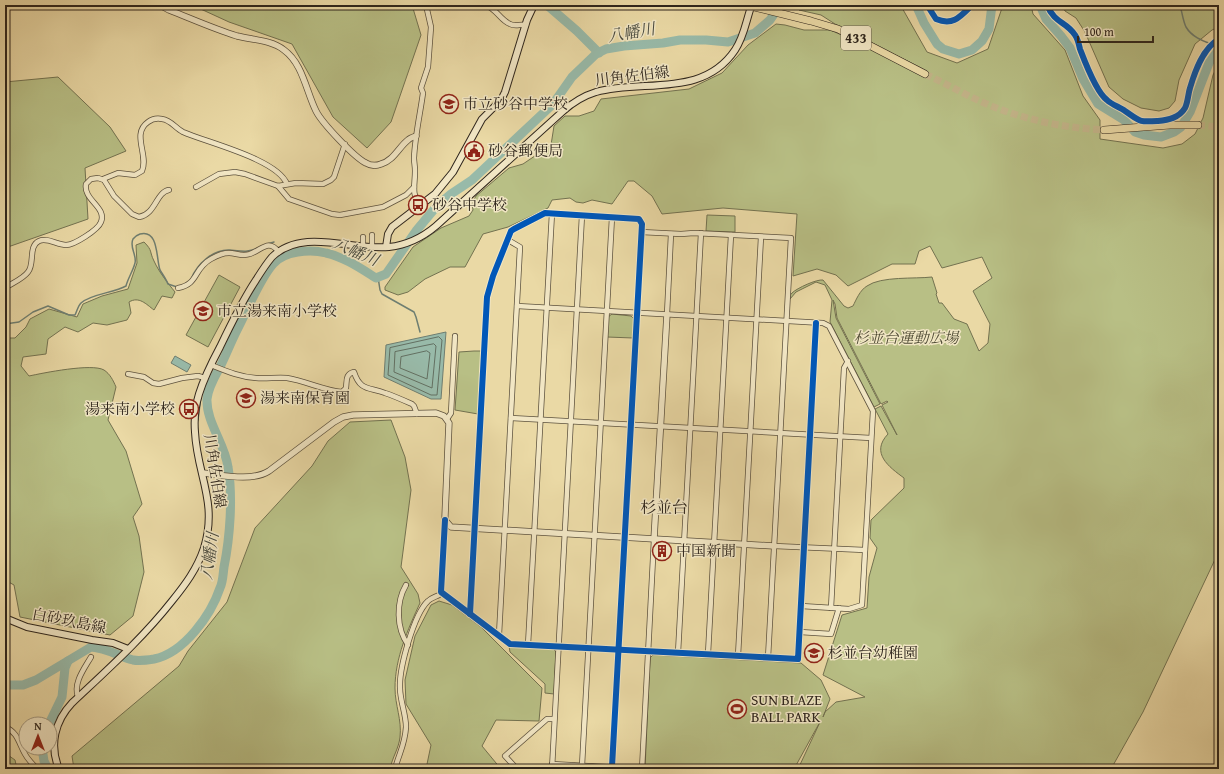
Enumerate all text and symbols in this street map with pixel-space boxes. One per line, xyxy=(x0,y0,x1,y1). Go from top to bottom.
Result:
water label: 八幡川 xyxy=(605,16,659,48)
scale bar xyxy=(1078,18,1153,44)
text: 100 m xyxy=(1084,23,1114,40)
road number: 433 xyxy=(841,26,871,50)
street label: 川角佐伯線 xyxy=(593,61,670,90)
school or university icon: 市立砂谷中学校 xyxy=(438,93,460,115)
place label: 市立砂谷中学校 xyxy=(463,93,568,114)
public building icon: 砂谷郵便局 xyxy=(463,140,485,162)
place label: 砂谷郵便局 xyxy=(488,140,563,161)
bus stop icon: 砂谷中学校 xyxy=(407,194,429,216)
place label: 砂谷中学校 xyxy=(432,194,507,215)
water label: 八幡川 xyxy=(329,231,385,272)
school or university icon: 市立湯来南小学校 xyxy=(192,300,214,322)
place label: 市立湯来南小学校 xyxy=(217,300,337,321)
park label: 杉並台運動広場 xyxy=(853,327,960,348)
school or university icon: 湯来南保育園 xyxy=(235,387,257,409)
place label: 湯来南保育園 xyxy=(260,387,350,408)
place label: 湯来南小学校 xyxy=(85,398,175,419)
bus stop icon: 湯来南小学校 xyxy=(178,398,200,420)
street label: 川角佐伯線 xyxy=(199,432,232,510)
district label: 杉並台 xyxy=(640,495,688,519)
water label: 八幡川 xyxy=(194,529,225,581)
building icon: 中国新聞 xyxy=(651,540,673,562)
place label: 中国新聞 xyxy=(676,540,736,561)
street label: 白砂玖島線 xyxy=(30,603,108,638)
school or university icon: 杉並台幼稚園 xyxy=(803,642,825,664)
place label: 杉並台幼稚園 xyxy=(828,642,918,663)
place label: SUN BLAZE BALL PARK xyxy=(751,689,822,727)
sports icon: SUN BLAZE BALL PARK xyxy=(726,698,748,720)
north arrow xyxy=(18,716,58,756)
text: N xyxy=(34,718,42,734)

